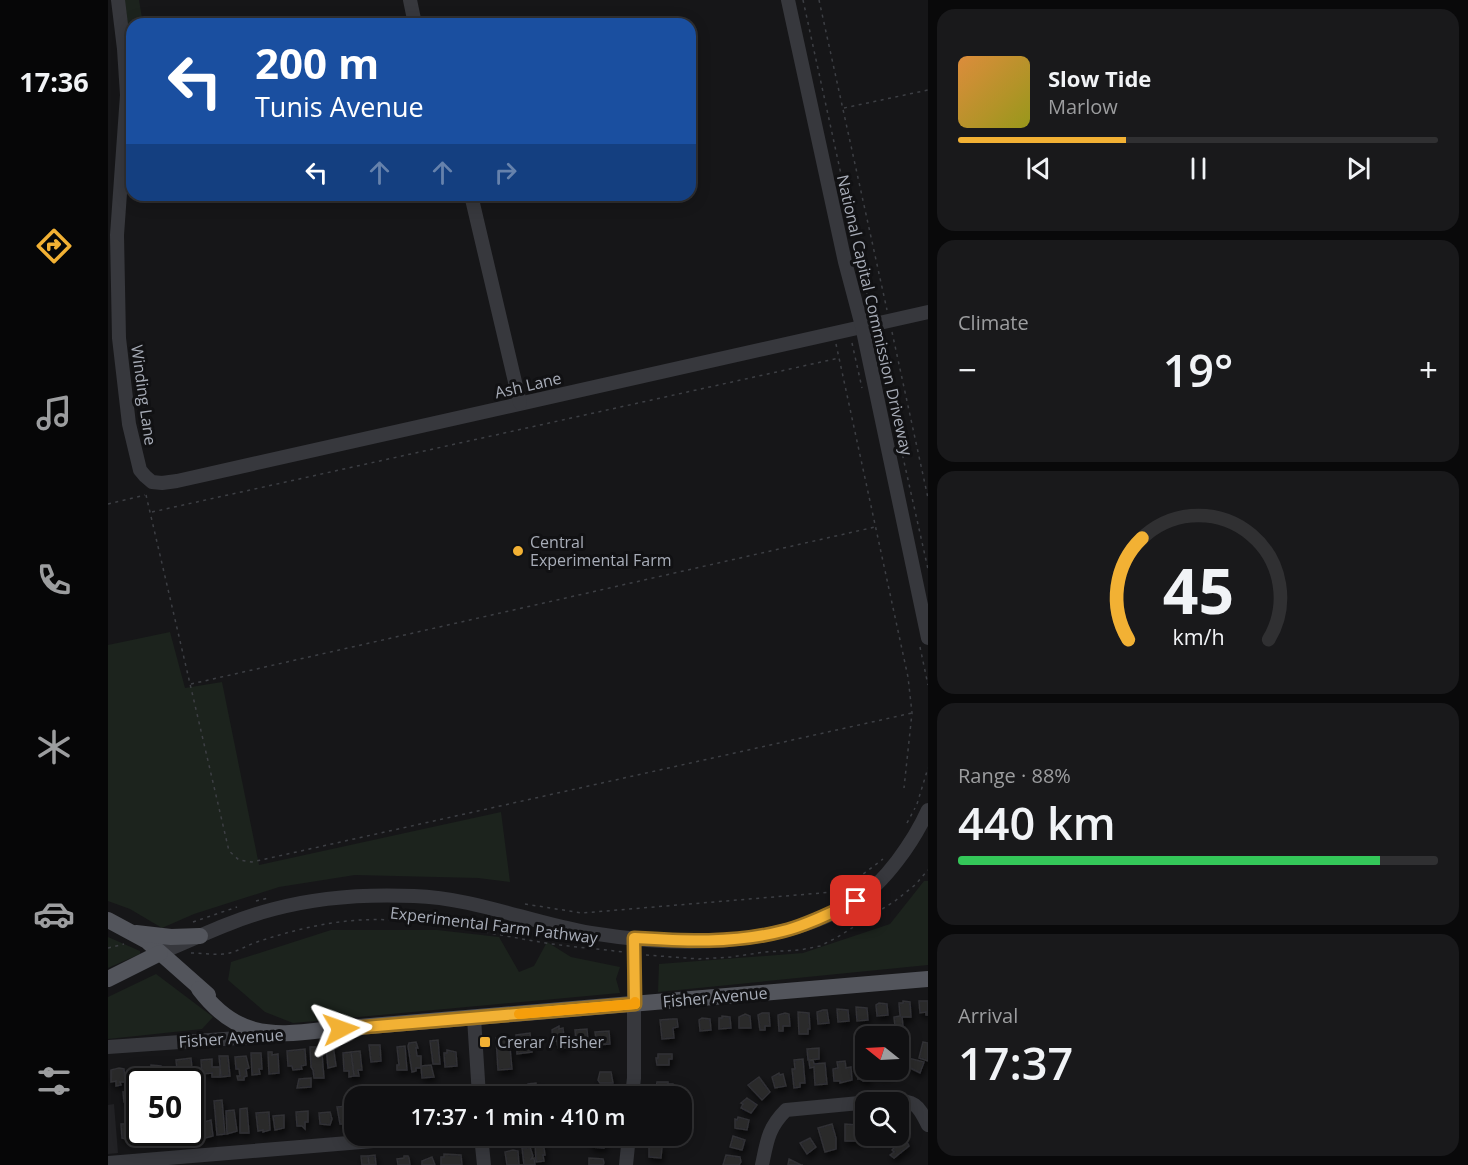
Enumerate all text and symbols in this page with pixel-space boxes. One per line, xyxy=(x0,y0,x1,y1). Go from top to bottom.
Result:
text: 200 m xyxy=(255,34,379,91)
icon: left xyxy=(156,42,234,120)
text: 17:36 xyxy=(19,63,89,100)
text: Slow Tide xyxy=(1048,63,1151,93)
text: Tunis Avenue xyxy=(255,88,424,125)
text: Marlow xyxy=(1048,93,1118,120)
icon: previous xyxy=(1022,152,1055,185)
icon: pause xyxy=(1182,152,1215,185)
icon: next xyxy=(1342,152,1375,185)
icon: left xyxy=(300,156,333,189)
icon: ahead xyxy=(363,156,396,189)
icon: ahead xyxy=(426,156,459,189)
icon: right xyxy=(489,156,522,189)
street label: National Capital Commission Driveway xyxy=(832,172,918,458)
icon: directions xyxy=(33,225,75,267)
text: Climate xyxy=(958,309,1029,336)
text: 19° xyxy=(1163,339,1233,400)
street label: Winding Lane xyxy=(126,343,162,447)
text: − xyxy=(958,347,977,392)
text: + xyxy=(1419,347,1438,392)
street label: Ash Lane xyxy=(493,367,563,403)
icon: music xyxy=(33,392,75,434)
place label: Central Experimental Farm xyxy=(530,531,672,571)
marker: Central Experimental Farm xyxy=(511,544,525,558)
text: 45 xyxy=(1162,547,1234,632)
icon: phone xyxy=(33,559,75,601)
text: km/h xyxy=(1172,622,1224,651)
icon: climate xyxy=(33,726,75,768)
text: Range · 88% xyxy=(958,762,1071,789)
text: 440 km xyxy=(958,792,1116,853)
pin xyxy=(830,875,881,926)
icon: arrive xyxy=(839,884,872,917)
icon: car xyxy=(33,893,75,935)
street label: Experimental Farm Pathway xyxy=(389,901,600,949)
street label: Fisher Avenue xyxy=(662,981,768,1013)
position arrow xyxy=(309,997,373,1061)
text: Arrival xyxy=(958,1002,1018,1029)
street label: Fisher Avenue xyxy=(178,1023,284,1053)
north arrow xyxy=(855,1026,909,1080)
map controls xyxy=(855,1026,909,1146)
place label: Crerar / Fisher xyxy=(497,1031,604,1053)
text: 17:37 xyxy=(958,1032,1073,1093)
marker: Crerar / Fisher xyxy=(478,1035,492,1049)
icon: filters xyxy=(33,1060,75,1102)
speed limit sign: 50 xyxy=(126,1068,204,1146)
button: search xyxy=(855,1092,909,1146)
text: 17:37 · 1 min · 410 m xyxy=(410,1101,626,1131)

